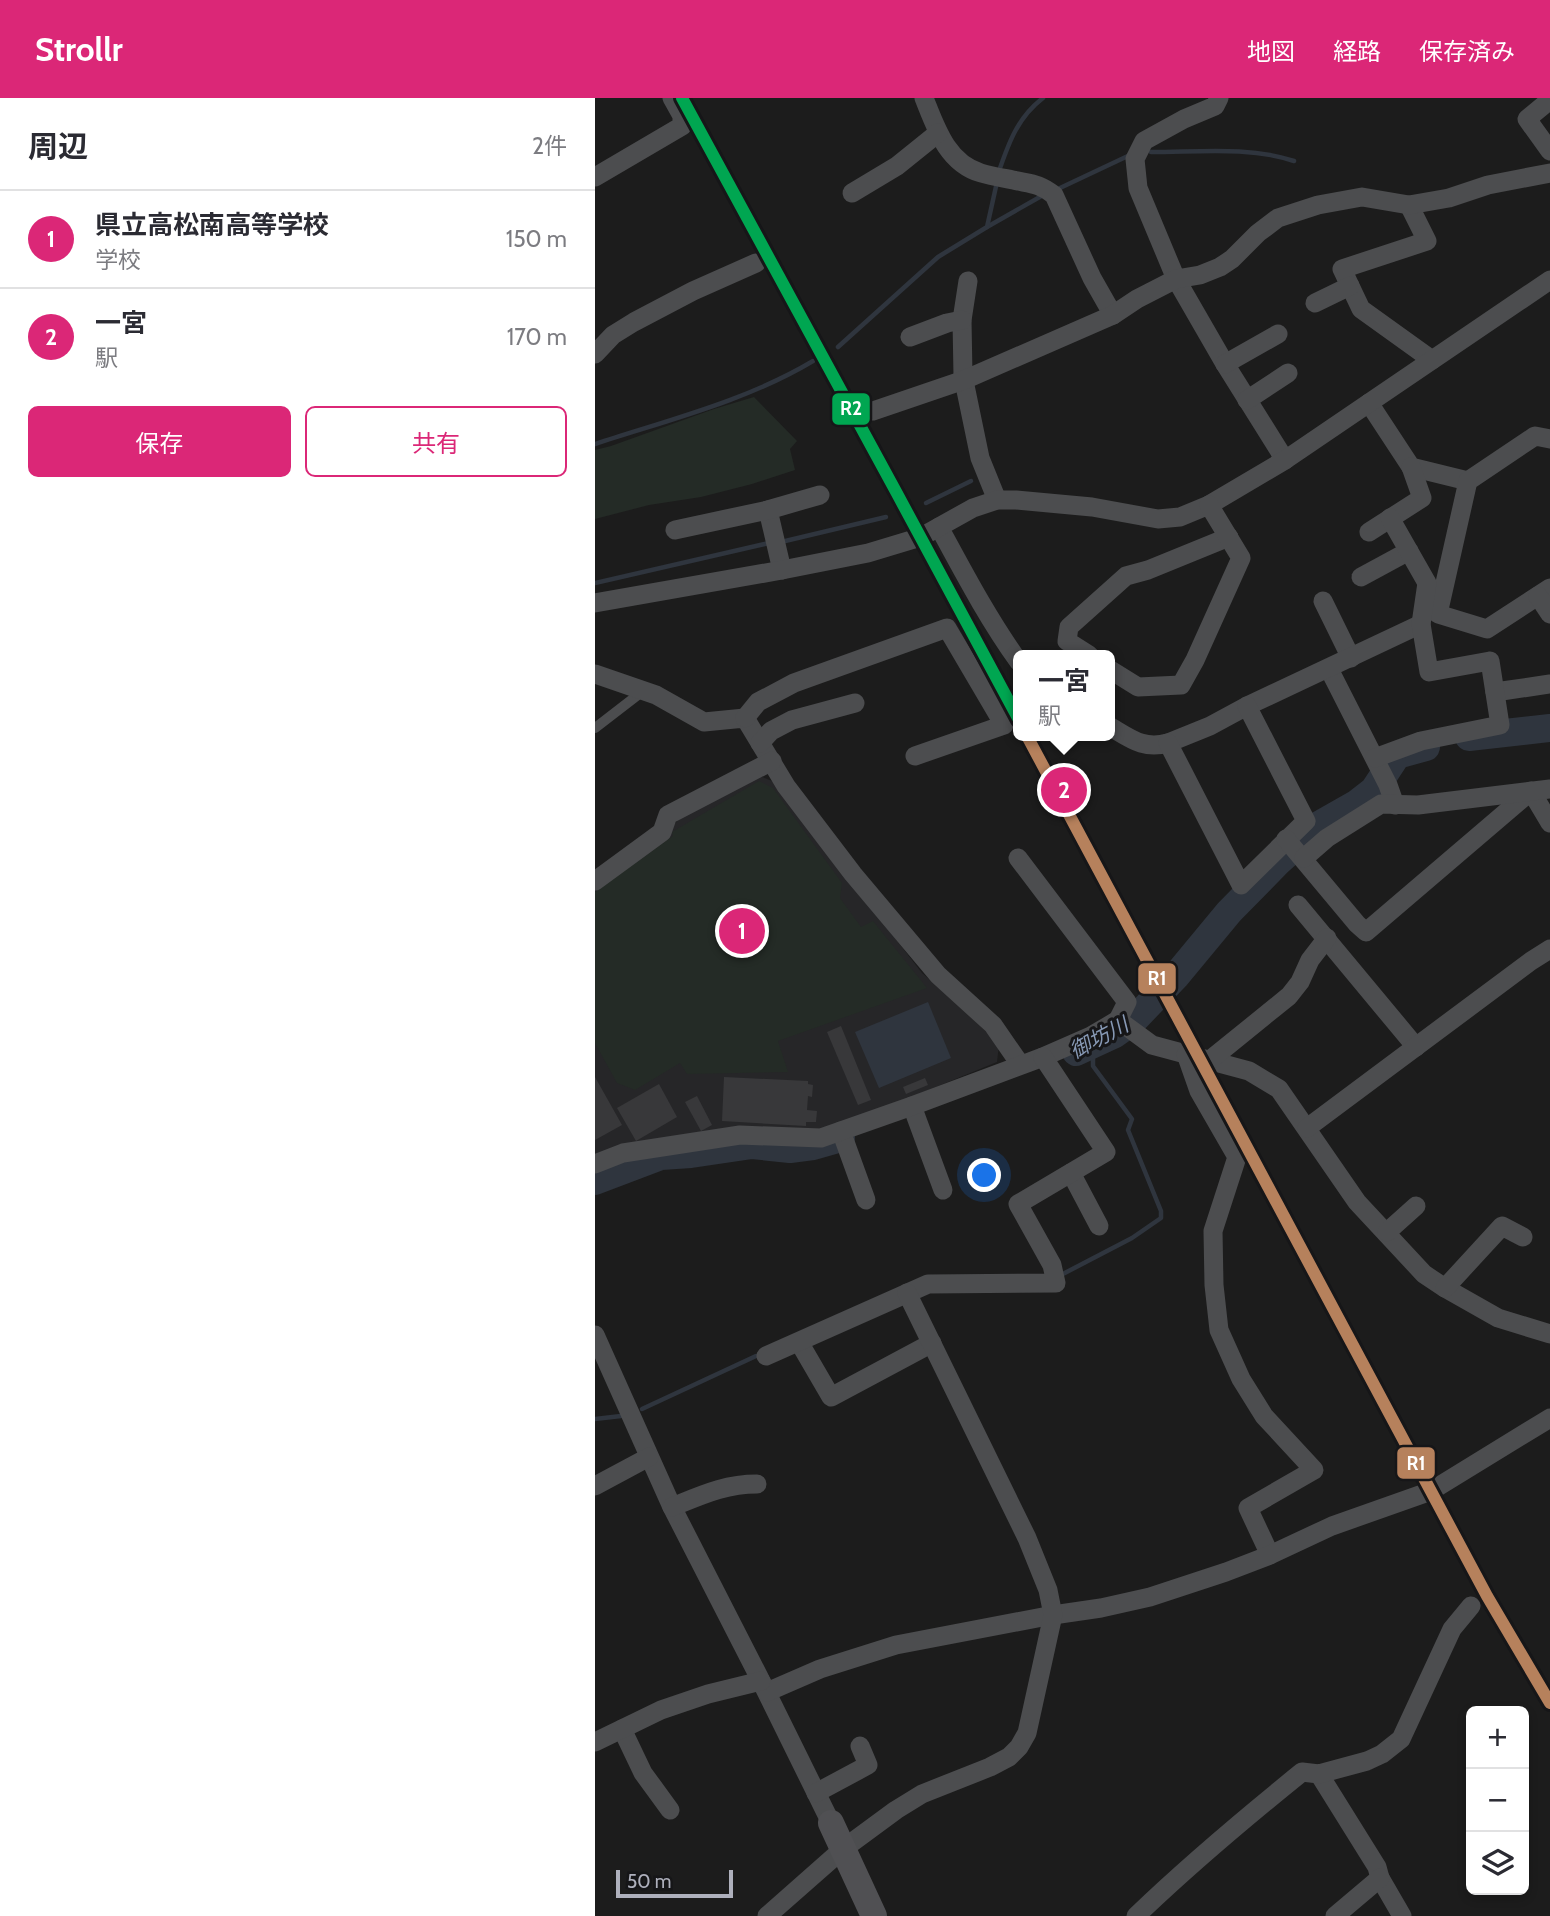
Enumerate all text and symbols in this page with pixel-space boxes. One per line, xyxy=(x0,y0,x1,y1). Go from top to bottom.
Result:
text: Strollr xyxy=(35,29,123,69)
text: 地図 xyxy=(1247,37,1295,66)
text: 経路 xyxy=(1333,37,1381,66)
text: 保存済み xyxy=(1419,37,1515,66)
text: 周辺 xyxy=(28,128,88,165)
text: 2件 xyxy=(532,132,567,160)
text: 県立高松南高等学校 xyxy=(95,209,329,241)
text: 1 xyxy=(47,225,55,253)
text: 150 m xyxy=(506,225,567,253)
text: 学校 xyxy=(95,246,141,274)
text: 一宮 xyxy=(95,307,147,339)
text: 2 xyxy=(45,323,57,351)
text: 170 m xyxy=(507,323,567,351)
text: 駅 xyxy=(95,344,118,372)
line badge: R2 xyxy=(831,392,871,426)
text: R2 xyxy=(840,397,862,420)
button: 保存 xyxy=(28,406,291,477)
button: 共有 xyxy=(305,406,567,477)
popup xyxy=(1013,650,1115,741)
text: 一宮 xyxy=(1038,665,1090,697)
text: 駅 xyxy=(1038,702,1061,730)
pin: 2 xyxy=(1041,764,1087,816)
pin: 1 xyxy=(719,905,765,957)
line badge: R1 xyxy=(1137,962,1177,995)
text: R1 xyxy=(1148,967,1166,990)
water label: 御坊川 xyxy=(1065,1011,1134,1063)
your location xyxy=(967,1158,1001,1192)
line badge: R1 xyxy=(1396,1446,1436,1480)
text: R1 xyxy=(1407,1452,1425,1475)
map controls xyxy=(1466,1706,1529,1895)
button: + xyxy=(1466,1706,1529,1769)
button: − xyxy=(1466,1769,1529,1832)
button: layers xyxy=(1466,1832,1529,1895)
scale bar xyxy=(616,1867,733,1899)
text: 50 m xyxy=(627,1870,671,1893)

